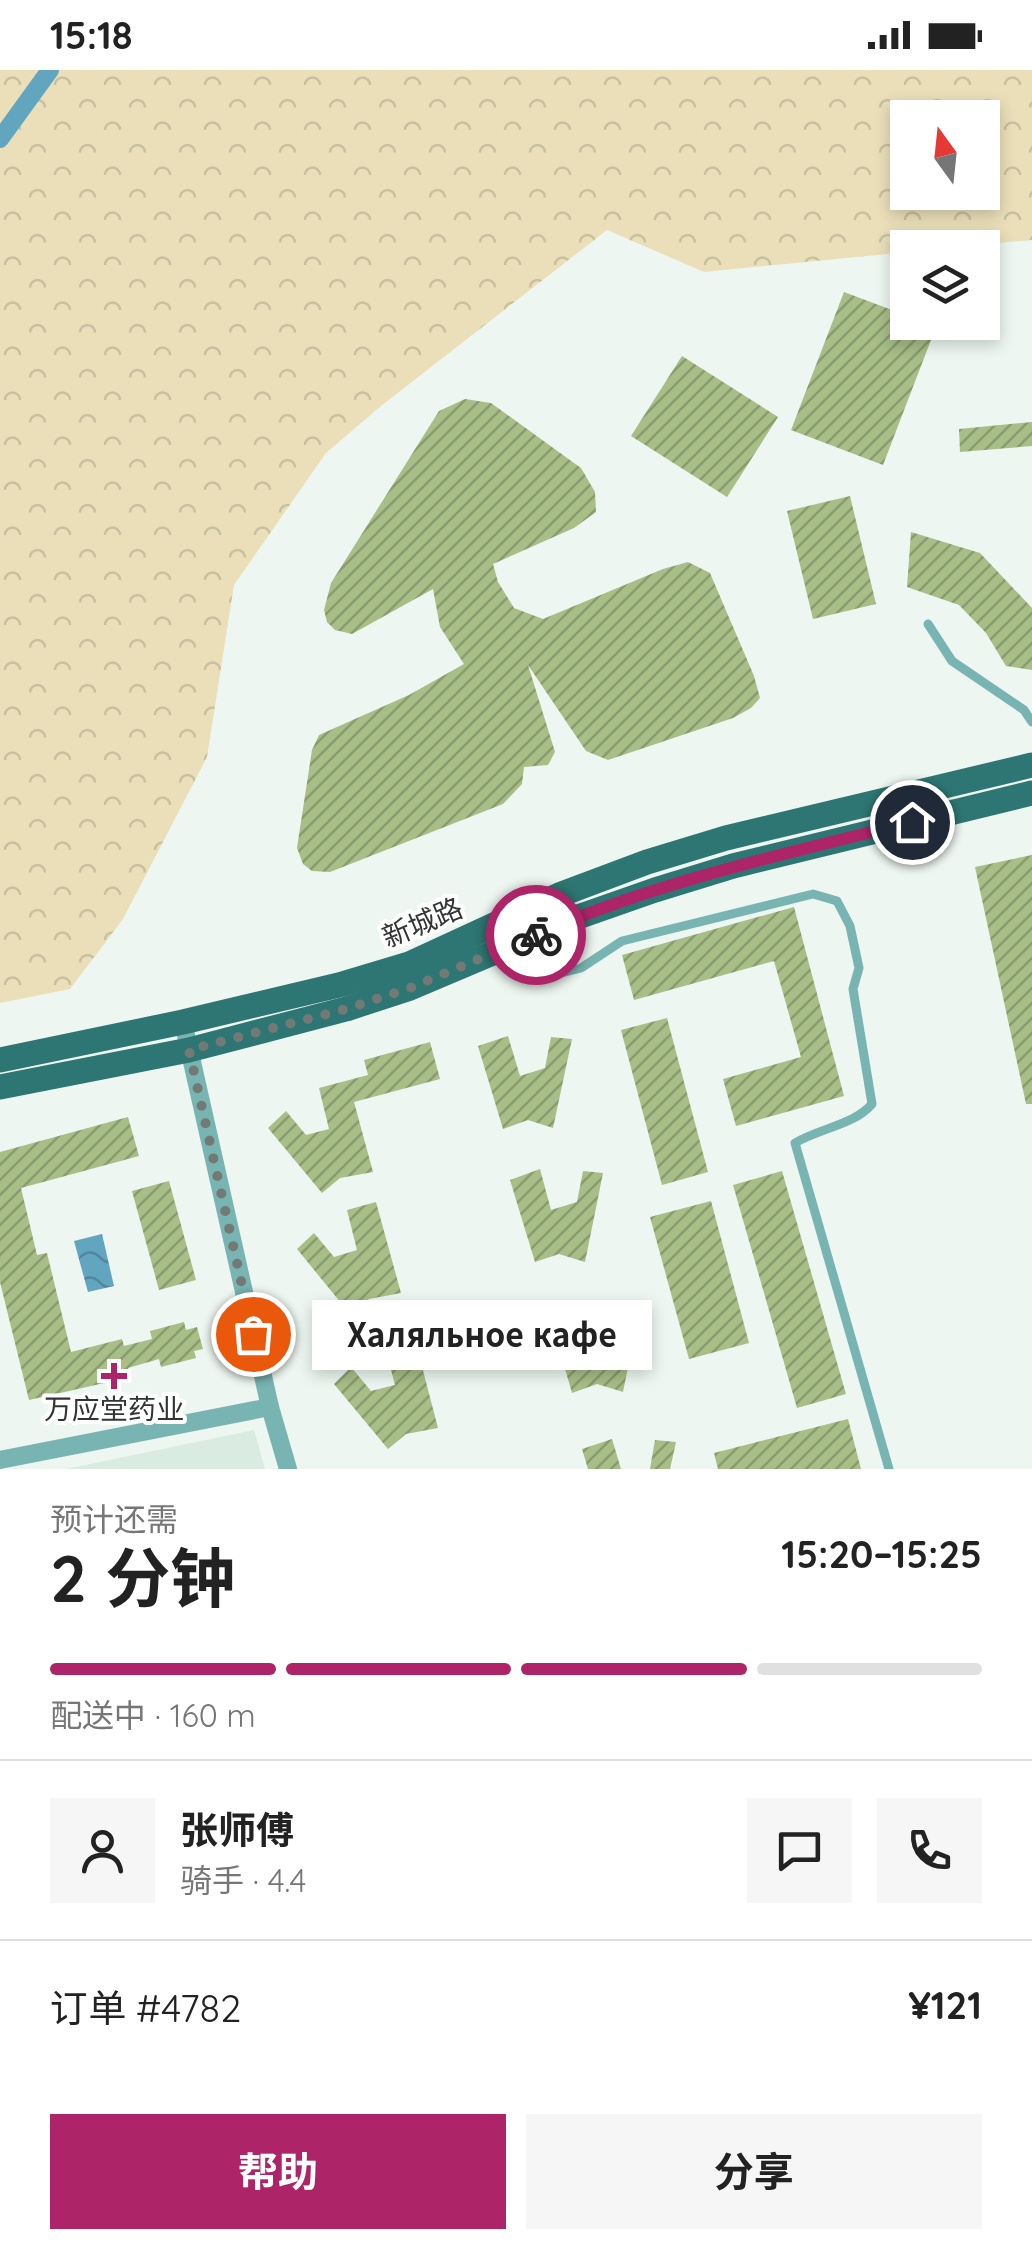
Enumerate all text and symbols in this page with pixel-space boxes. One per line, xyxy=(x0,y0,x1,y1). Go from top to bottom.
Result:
text: 15:18 xyxy=(50,11,133,59)
north arrow xyxy=(890,100,1000,210)
map controls xyxy=(890,100,1000,340)
button: layers xyxy=(890,230,1000,340)
pin xyxy=(870,780,955,865)
icon: home xyxy=(885,795,940,850)
courier xyxy=(486,885,586,985)
street label: 新城路 xyxy=(376,889,468,955)
icon: bike xyxy=(509,908,564,963)
pin xyxy=(211,1292,296,1377)
callout: Халяльное кафе xyxy=(313,1299,653,1369)
icon: bag xyxy=(226,1307,281,1362)
text: Халяльное кафе xyxy=(347,1315,617,1355)
marker: 万应堂药业 xyxy=(103,1365,125,1387)
place label: 万应堂药业 xyxy=(44,1391,184,1426)
text: 预计还需 xyxy=(50,1499,178,1539)
text: 15:20–15:25 xyxy=(781,1530,982,1578)
text: 2 分钟 xyxy=(50,1537,235,1618)
text: 配送中 · 160 m xyxy=(50,1695,256,1735)
button: person xyxy=(50,1798,155,1903)
button: chat xyxy=(747,1798,852,1903)
button: phone xyxy=(877,1798,982,1903)
text: 张师傅 xyxy=(180,1806,294,1854)
text: 骑手 · 4.4 xyxy=(180,1860,306,1900)
text: ¥121 xyxy=(908,1981,982,2029)
text: 订单 #4782 xyxy=(50,1984,241,2032)
button: 帮助 xyxy=(50,2114,506,2229)
button: 分享 xyxy=(526,2114,982,2229)

